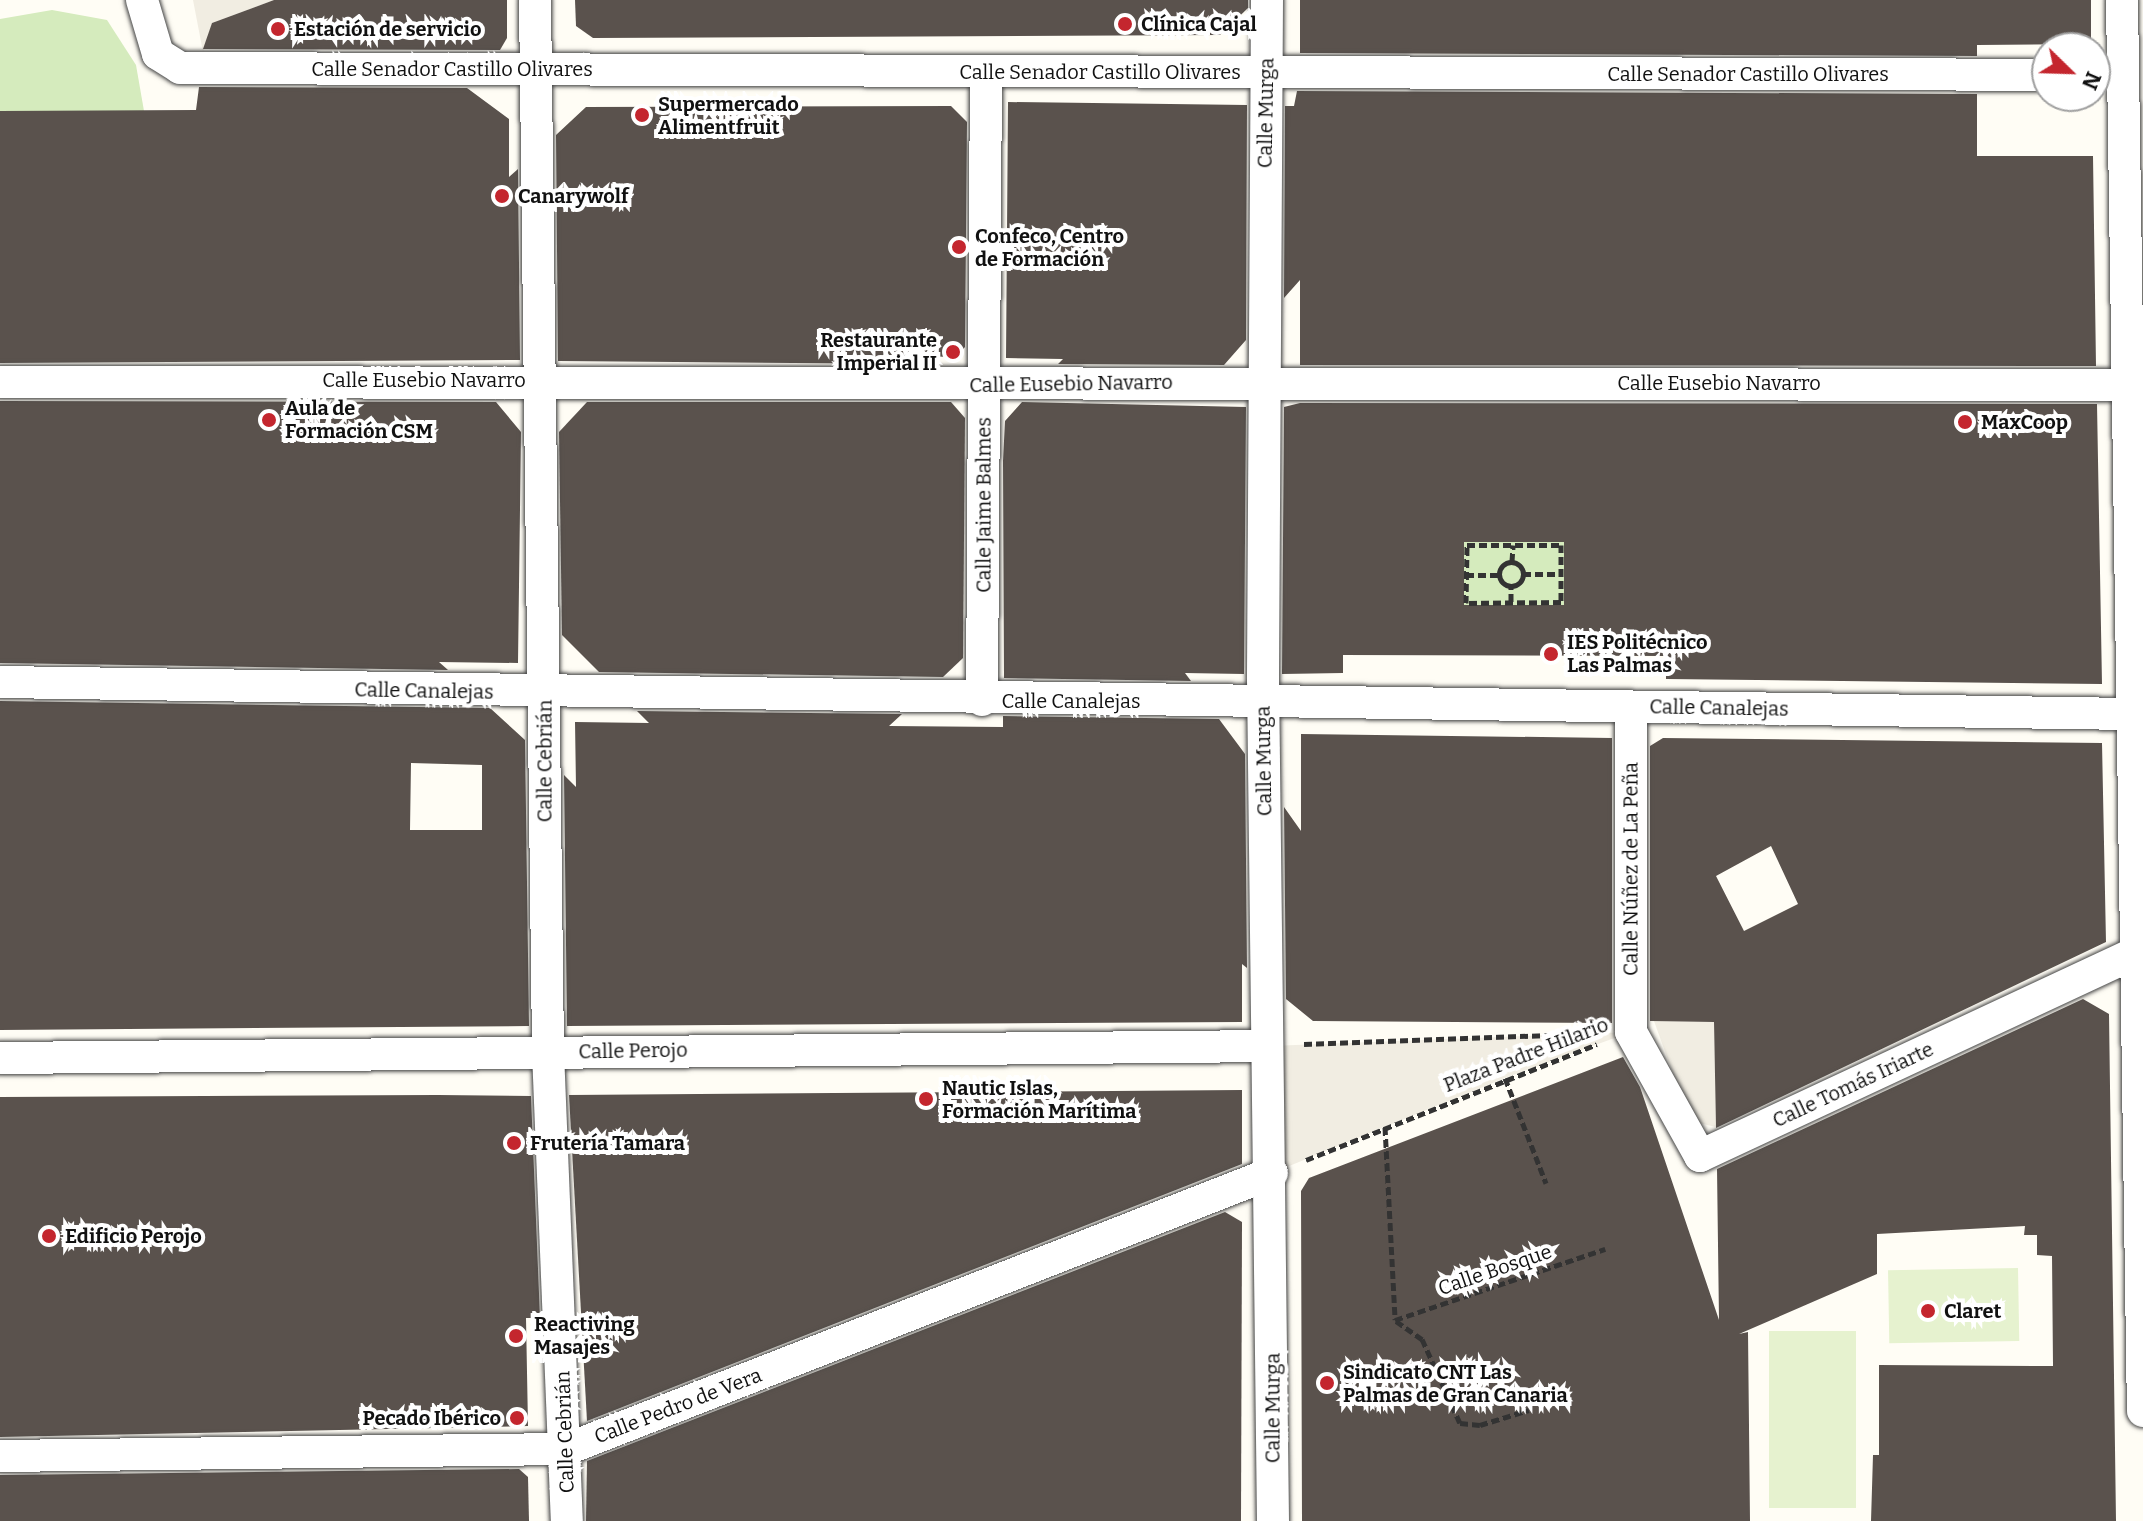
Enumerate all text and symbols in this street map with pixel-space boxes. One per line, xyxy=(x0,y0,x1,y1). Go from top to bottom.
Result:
place label: Clínica Cajal xyxy=(1141,12,1257,36)
marker: Clínica Cajal xyxy=(1116,15,1134,33)
place label: Estación de servicio xyxy=(294,17,481,41)
marker: Estación de servicio xyxy=(269,20,287,38)
north arrow xyxy=(2031,32,2111,112)
street label: Calle Senador Castillo Olivares xyxy=(311,57,593,81)
street label: Calle Murga xyxy=(1253,58,1279,168)
street label: Calle Senador Castillo Olivares xyxy=(959,60,1241,84)
street label: Calle Senador Castillo Olivares xyxy=(1607,62,1889,86)
text: N xyxy=(2076,68,2107,94)
place label: Supermercado Alimentfruit xyxy=(658,92,799,139)
marker: Supermercado Alimentfruit xyxy=(633,106,651,124)
place label: Canarywolf xyxy=(518,184,628,208)
marker: Canarywolf xyxy=(493,187,511,205)
place label: Confeco, Centro de Formación xyxy=(975,224,1124,271)
marker: Confeco, Centro de Formación xyxy=(950,238,968,256)
place label: Restaurante Imperial II xyxy=(820,328,937,375)
marker: Restaurante Imperial II xyxy=(944,343,962,361)
street label: Calle Eusebio Navarro xyxy=(322,368,526,392)
street label: Calle Eusebio Navarro xyxy=(969,370,1173,398)
street label: Calle Eusebio Navarro xyxy=(1617,371,1821,395)
place label: Aula de Formación CSM xyxy=(285,396,433,443)
place label: MaxCoop xyxy=(1981,410,2068,434)
marker: Aula de Formación CSM xyxy=(260,411,278,429)
marker: MaxCoop xyxy=(1956,413,1974,431)
street label: Calle Jaime Balmes xyxy=(972,417,996,593)
place label: IES Politécnico Las Palmas xyxy=(1567,630,1708,677)
marker: IES Politécnico Las Palmas xyxy=(1542,645,1560,663)
street label: Calle Canalejas xyxy=(354,678,494,704)
street label: Calle Canalejas xyxy=(1001,689,1141,713)
street label: Calle Canalejas xyxy=(1649,695,1789,721)
street label: Calle Cebrián xyxy=(533,700,557,822)
street label: Calle Murga xyxy=(1251,706,1277,816)
street label: Calle Núñez de La Peña xyxy=(1619,762,1643,976)
street label: Plaza Padre Hilario xyxy=(1440,1013,1612,1097)
street label: Calle Tomás Iriarte xyxy=(1769,1037,1937,1133)
street label: Calle Perojo xyxy=(578,1038,688,1064)
place label: Nautic Islas, Formación Marítima xyxy=(942,1076,1137,1123)
marker: Nautic Islas, Formación Marítima xyxy=(917,1090,935,1108)
place label: Frutería Tamara xyxy=(530,1131,685,1155)
marker: Frutería Tamara xyxy=(505,1134,523,1152)
place label: Edificio Perojo xyxy=(65,1224,202,1248)
marker: Edificio Perojo xyxy=(40,1227,58,1245)
street label: Calle Bosque xyxy=(1435,1239,1555,1301)
place label: Claret xyxy=(1944,1299,2001,1323)
marker: Claret xyxy=(1919,1302,1937,1320)
place label: Reactiving Masajes xyxy=(534,1312,635,1359)
marker: Reactiving Masajes xyxy=(505,1325,527,1347)
street label: Calle Murga xyxy=(1261,1353,1285,1463)
place label: Sindicato CNT Las Palmas de Gran Canaria xyxy=(1343,1360,1568,1407)
street label: Calle Pedro de Vera xyxy=(591,1363,765,1449)
street label: Calle Cebrián xyxy=(551,1370,579,1494)
marker: Sindicato CNT Las Palmas de Gran Canaria xyxy=(1318,1374,1336,1392)
place label: Pecado Ibérico xyxy=(362,1406,501,1430)
marker: Pecado Ibérico xyxy=(508,1409,526,1427)

